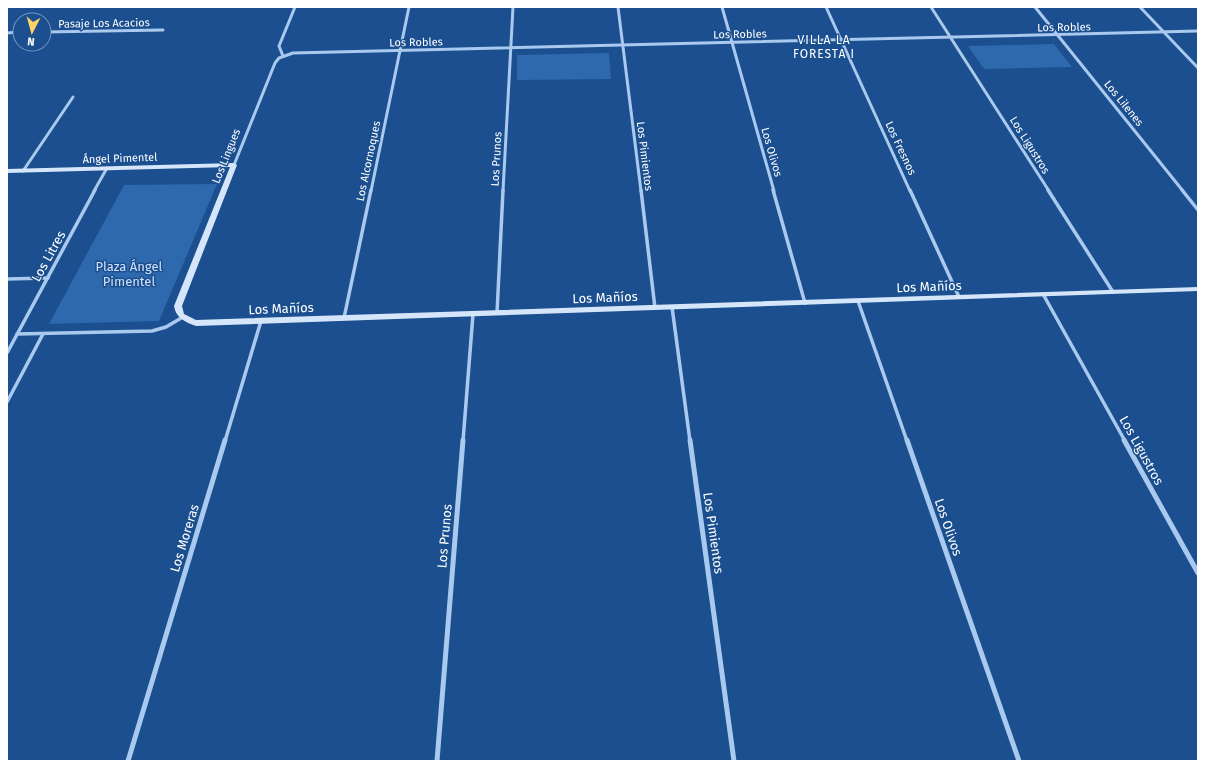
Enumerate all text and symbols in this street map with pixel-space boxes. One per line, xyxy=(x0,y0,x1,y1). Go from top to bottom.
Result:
north arrow xyxy=(12,12,52,52)
street label: Pasaje Los Acacios xyxy=(58,16,150,31)
street label: Los Robles xyxy=(1037,21,1091,34)
street label: Los Robles xyxy=(713,28,767,41)
district label: VILLA LA FORESTA I xyxy=(793,33,855,61)
text: N xyxy=(27,35,35,48)
street label: Los Robles xyxy=(389,36,443,49)
street label: Los Lilenes xyxy=(1101,78,1146,129)
street label: Los Ligustros xyxy=(1007,114,1052,176)
street label: Los Fresnos xyxy=(882,119,919,177)
street label: Los Alcornoques xyxy=(354,120,383,202)
street label: Los Pimientos xyxy=(634,121,655,191)
street label: Los Olivos xyxy=(758,126,785,178)
street label: Los Lingues xyxy=(210,127,243,185)
street label: Los Prunos xyxy=(489,131,504,187)
street label: Ángel Pimentel xyxy=(82,150,158,166)
street label: Los Litres xyxy=(28,228,69,284)
park label: Plaza Ángel Pimentel xyxy=(96,259,163,289)
street label: Los Mañíos xyxy=(896,278,962,295)
street label: Los Mañíos xyxy=(572,289,638,306)
street label: Los Mañíos xyxy=(248,300,314,317)
street label: Los Ligustros xyxy=(1116,413,1167,487)
street label: Los Pimientos xyxy=(700,491,727,575)
street label: Los Olivos xyxy=(932,496,965,558)
street label: Los Moreras xyxy=(167,502,202,574)
street label: Los Prunos xyxy=(434,503,455,569)

